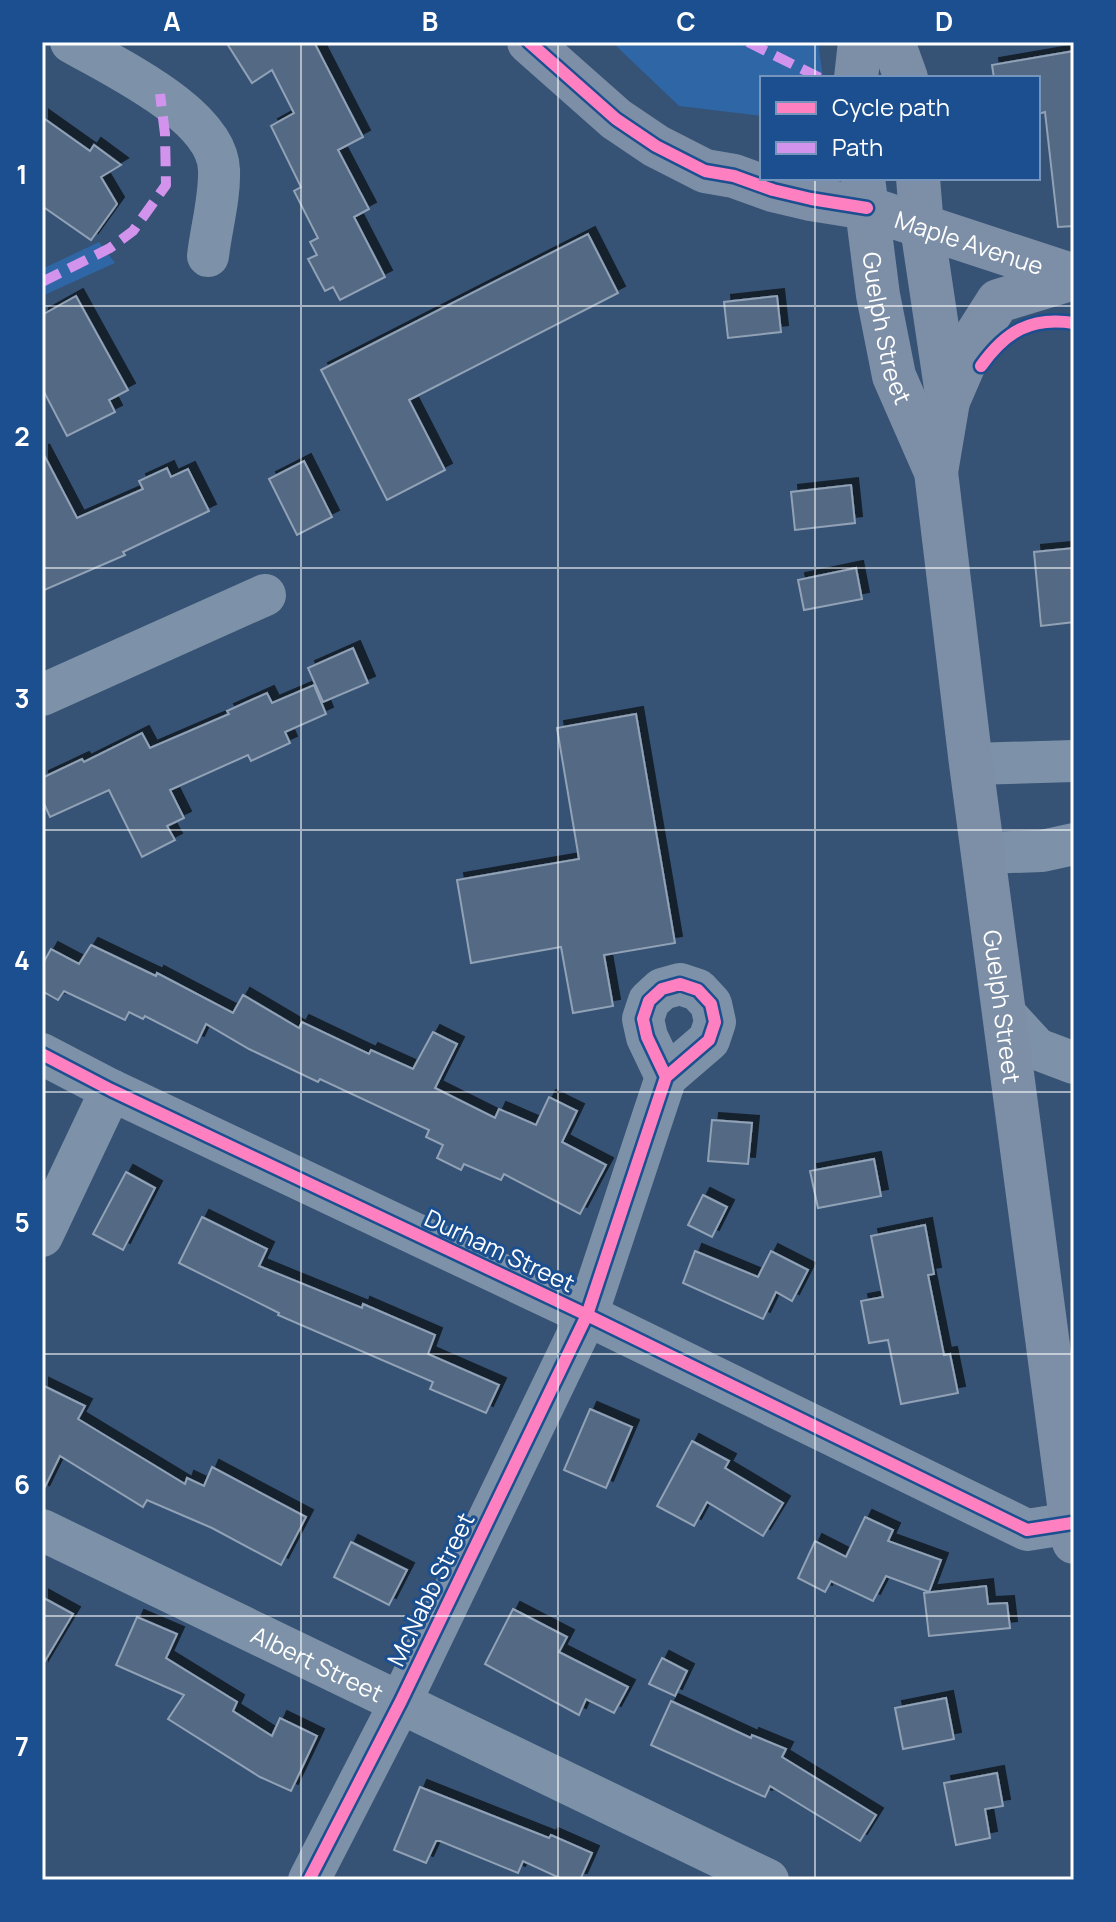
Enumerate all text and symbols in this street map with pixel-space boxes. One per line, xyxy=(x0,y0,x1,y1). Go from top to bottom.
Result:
text: A xyxy=(163,3,181,39)
text: B xyxy=(422,3,438,39)
text: C xyxy=(676,3,696,39)
text: D xyxy=(935,3,953,39)
legend xyxy=(760,76,1040,180)
text: Cycle path xyxy=(832,90,950,123)
text: Path xyxy=(832,130,883,163)
text: 1 xyxy=(16,156,28,192)
street label: Maple Avenue xyxy=(891,202,1048,281)
street label: Guelph Street xyxy=(856,250,921,409)
text: 2 xyxy=(14,418,30,454)
text: 3 xyxy=(14,680,30,716)
street label: Guelph Street xyxy=(977,928,1030,1085)
text: 4 xyxy=(14,942,30,978)
street label: Durham Street xyxy=(419,1201,581,1299)
text: 5 xyxy=(14,1204,30,1240)
text: 6 xyxy=(14,1466,30,1502)
street label: McNabb Street xyxy=(379,1507,481,1671)
street label: Albert Street xyxy=(246,1617,389,1709)
text: 7 xyxy=(15,1728,29,1764)

